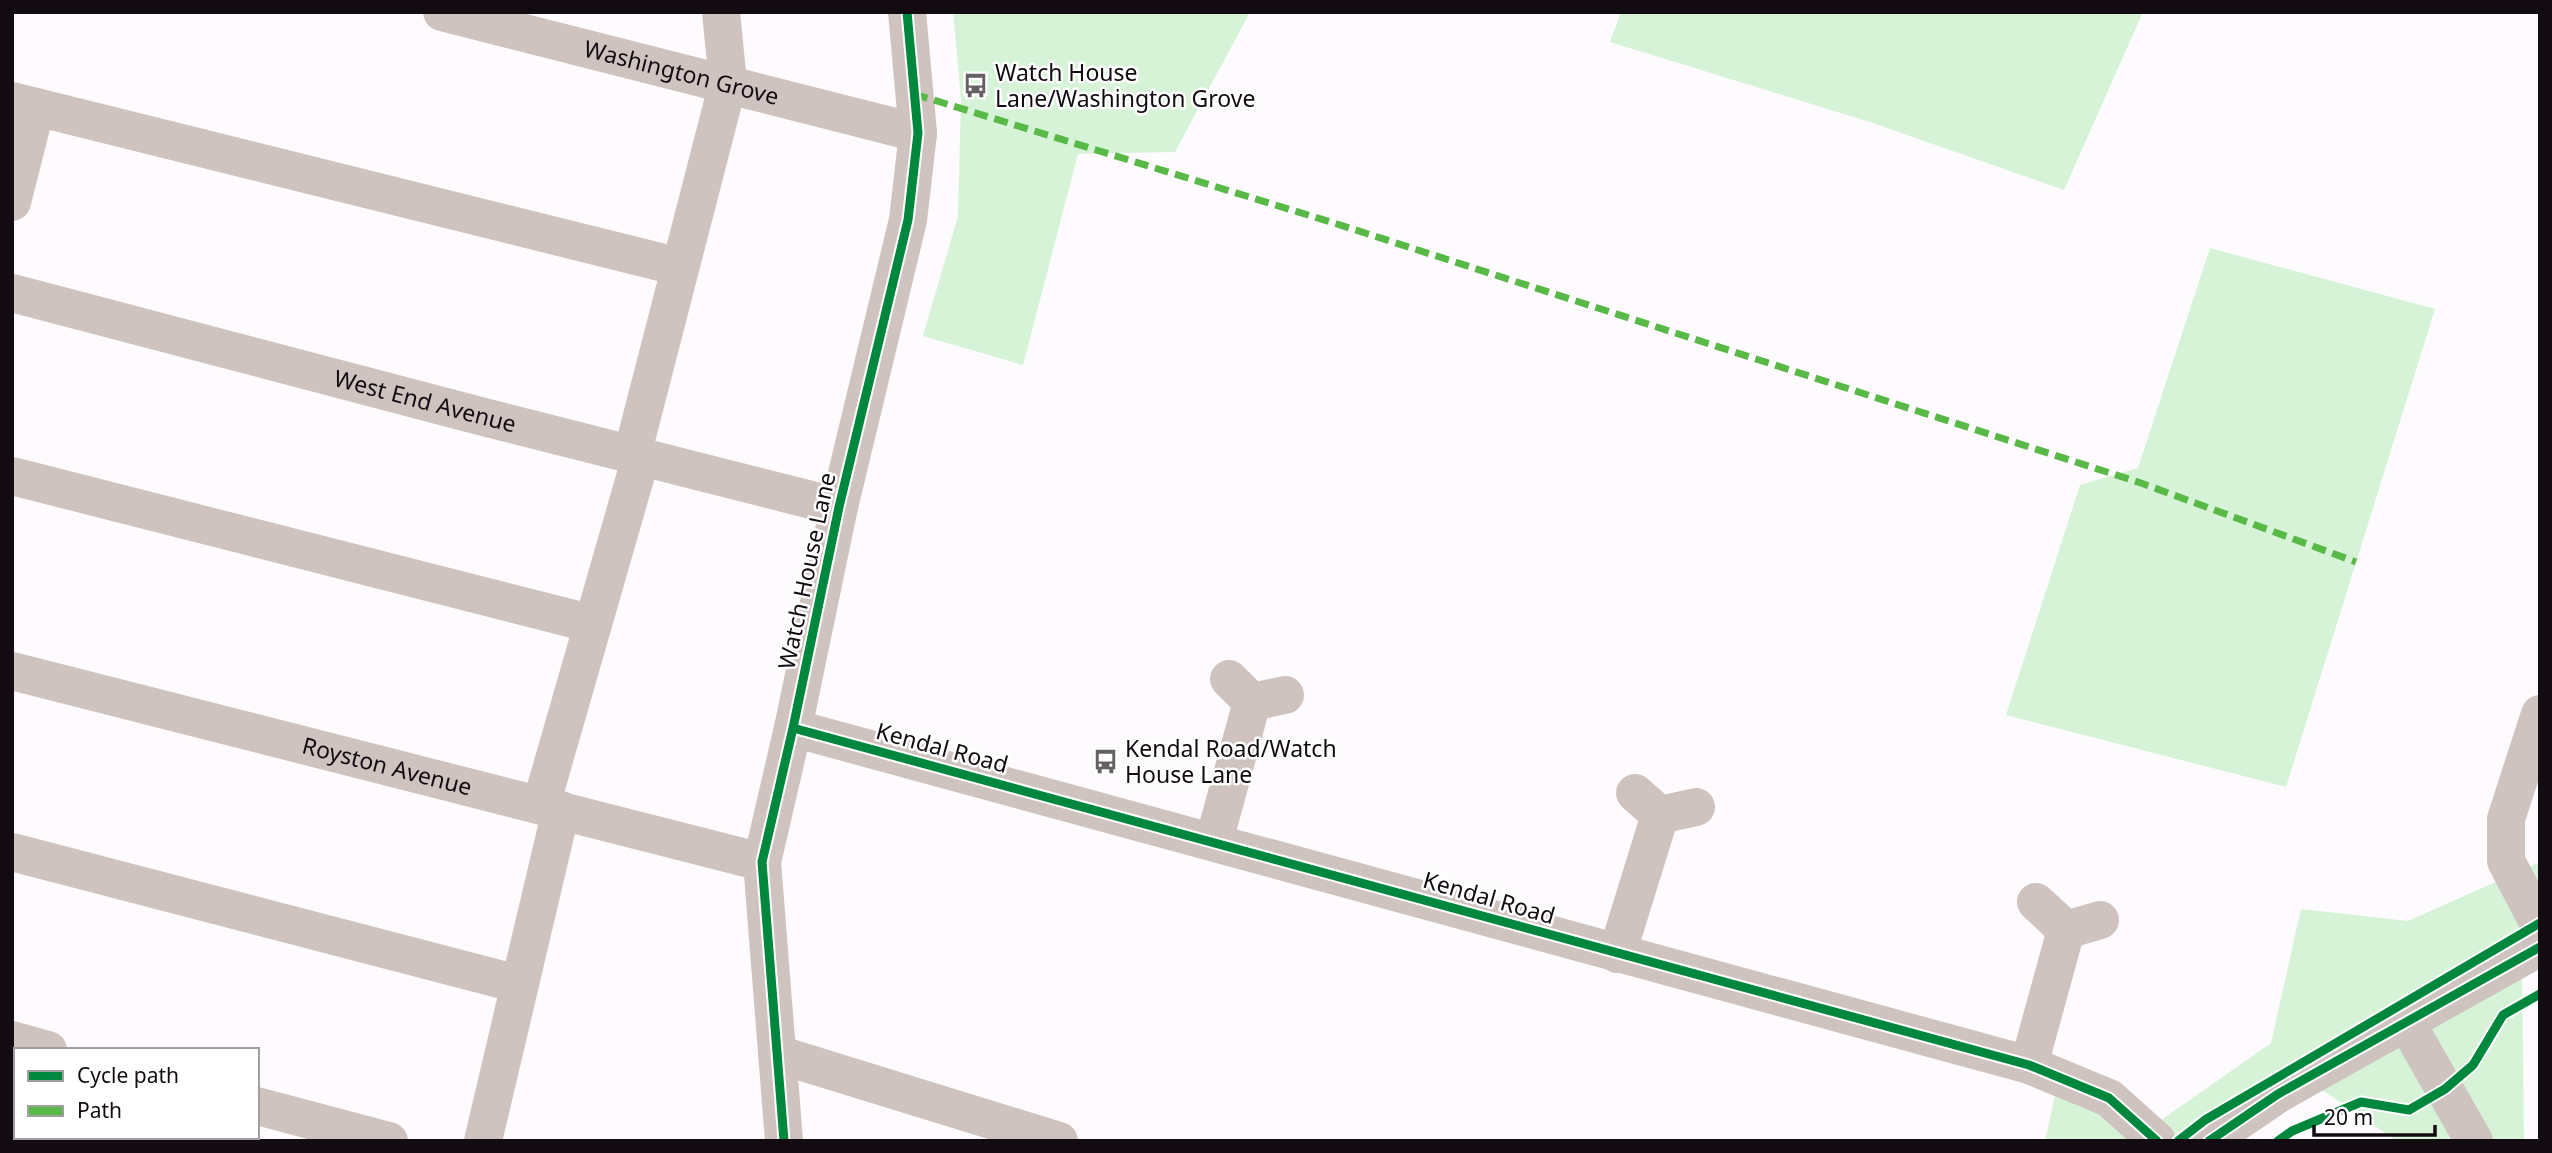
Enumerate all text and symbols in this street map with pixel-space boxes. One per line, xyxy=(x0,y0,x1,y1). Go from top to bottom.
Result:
street label: Washington Grove xyxy=(581,32,782,112)
place label: Watch House Lane/Washington Grove xyxy=(995,56,1255,114)
bus stop icon: Watch House Lane/Washington Grove xyxy=(961,72,989,100)
street label: West End Avenue xyxy=(331,361,520,440)
street label: Watch House Lane xyxy=(770,469,843,672)
street label: Kendal Road xyxy=(873,714,1012,780)
street label: Royston Avenue xyxy=(299,729,475,802)
place label: Kendal Road/Watch House Lane xyxy=(1125,732,1337,790)
bus stop icon: Kendal Road/Watch House Lane xyxy=(1091,748,1119,776)
street label: Kendal Road xyxy=(1420,863,1559,931)
legend xyxy=(14,1048,259,1139)
text: Cycle path xyxy=(77,1061,179,1089)
scale bar xyxy=(2314,1094,2435,1138)
text: Path xyxy=(77,1096,122,1124)
text: 20 m xyxy=(2324,1103,2373,1131)

